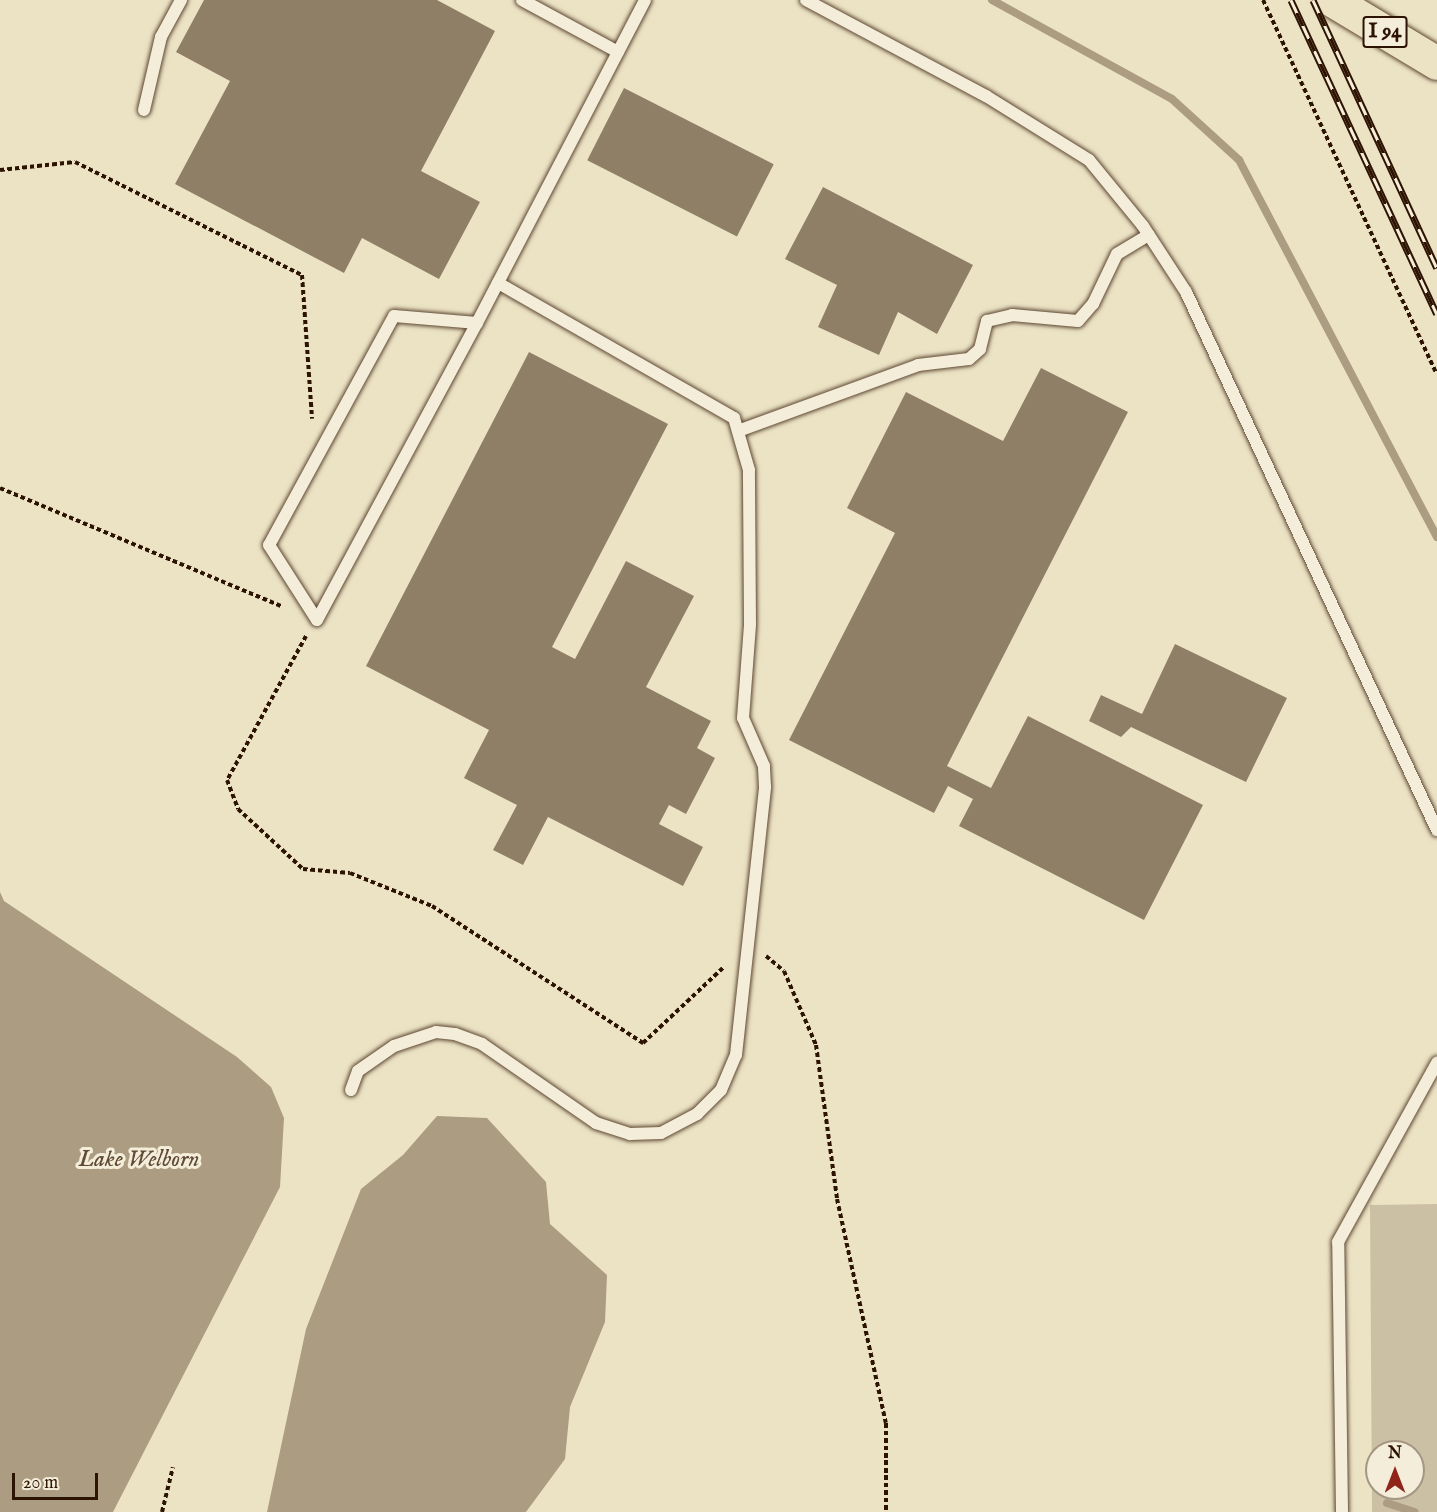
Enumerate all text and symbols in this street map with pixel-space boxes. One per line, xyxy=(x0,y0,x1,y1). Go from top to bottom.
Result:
road number: I 94 xyxy=(1362,14,1408,50)
water label: Lake Welborn xyxy=(79,1146,199,1174)
north arrow xyxy=(1365,1440,1425,1500)
text: N xyxy=(1388,1444,1402,1464)
scale bar xyxy=(15,1461,100,1499)
text: 20 m xyxy=(23,1472,58,1495)

